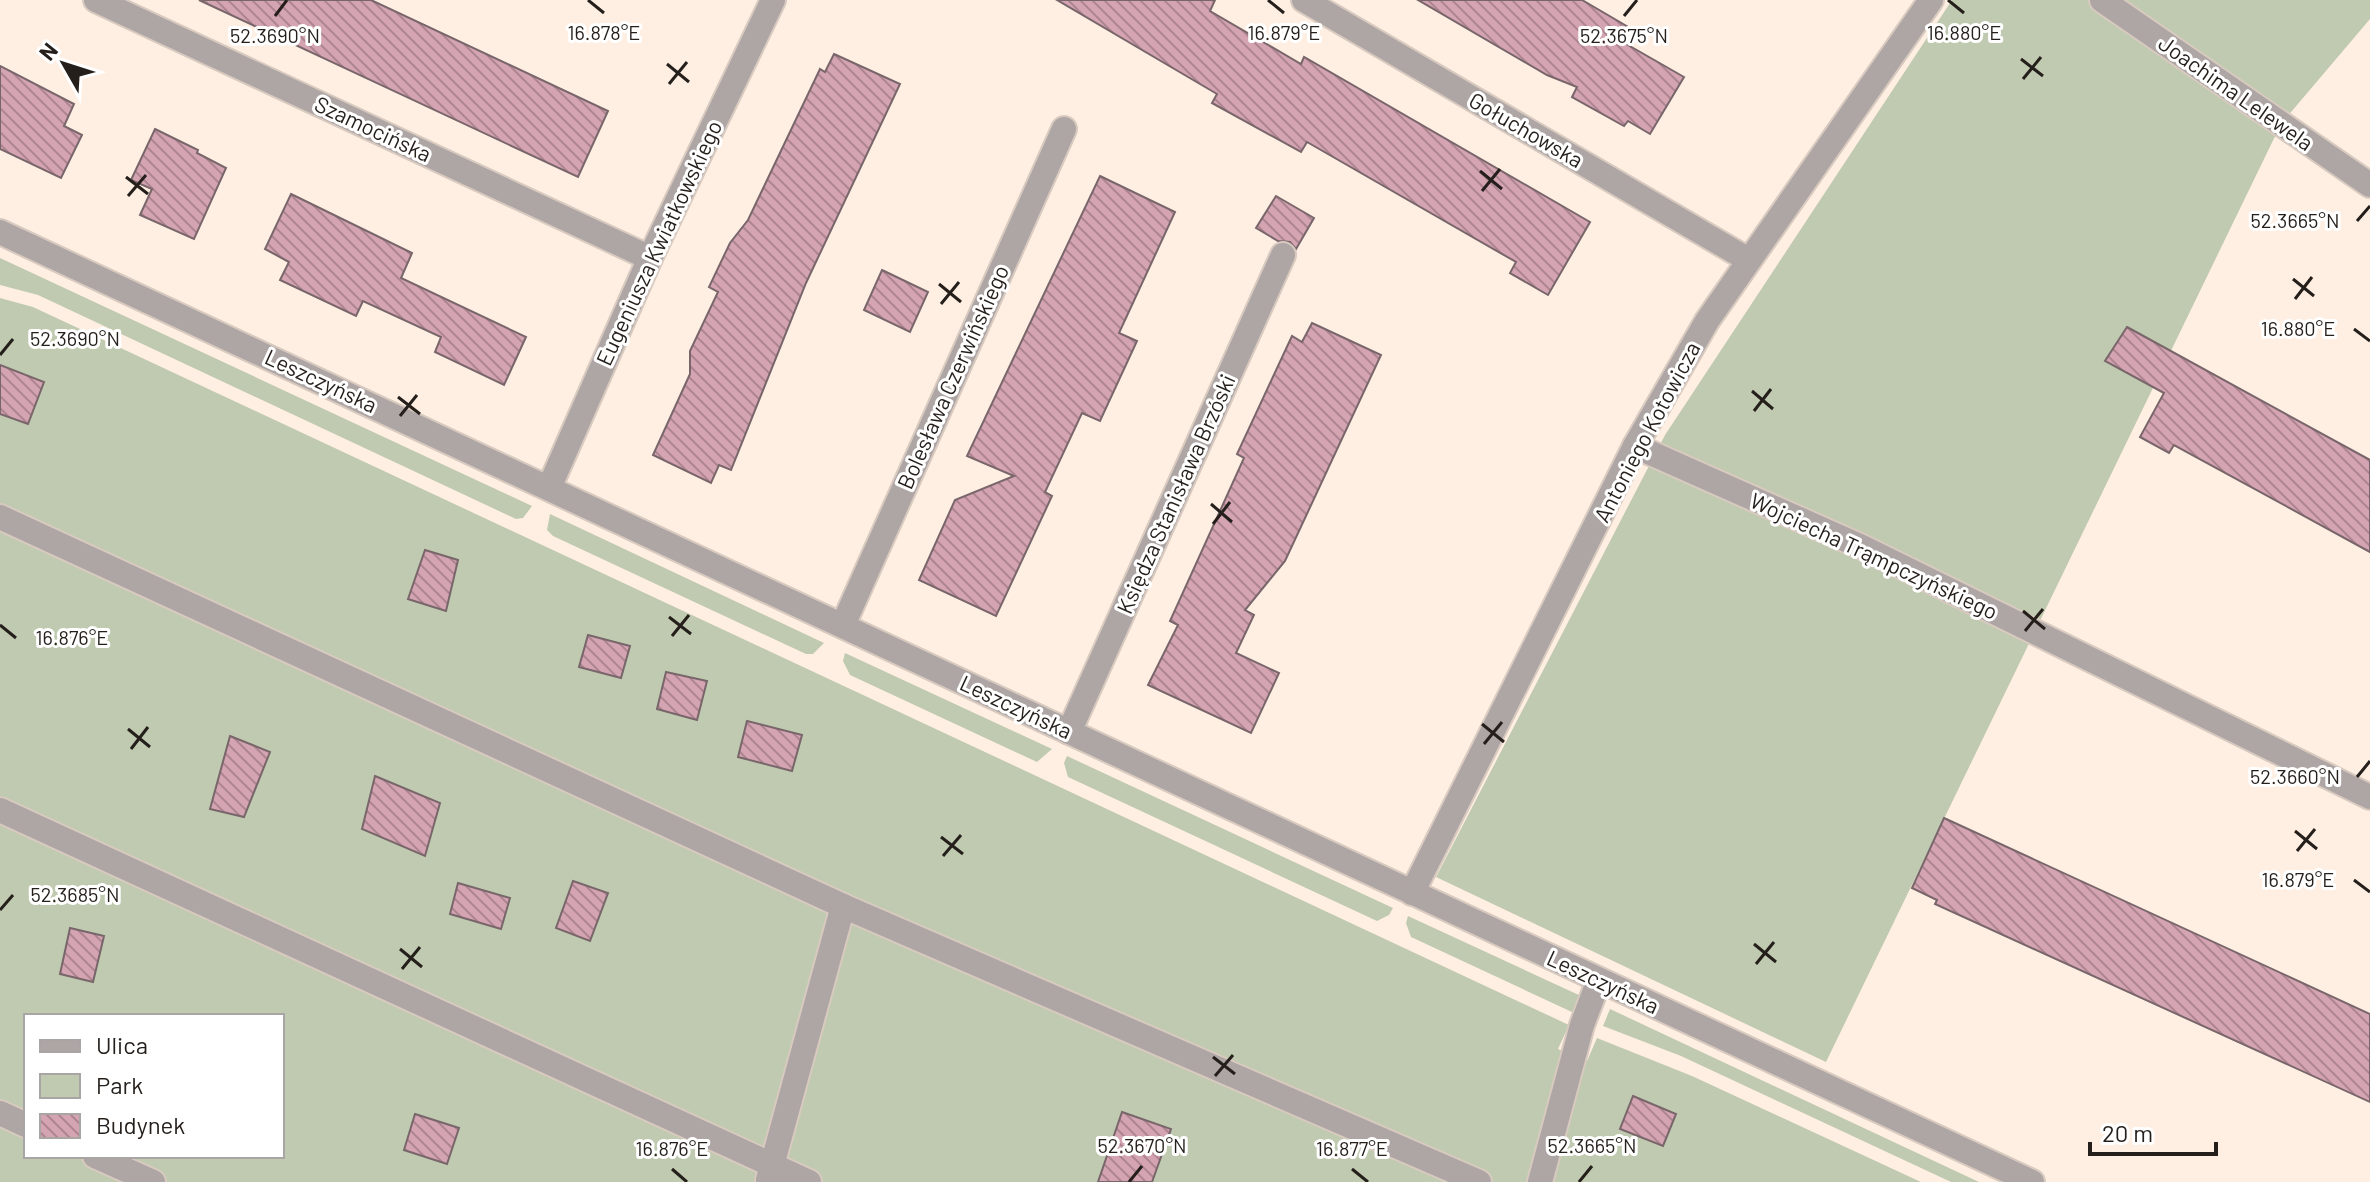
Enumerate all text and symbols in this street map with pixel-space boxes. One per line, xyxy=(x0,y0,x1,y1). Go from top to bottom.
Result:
text: 16.878°E xyxy=(568,20,640,44)
text: 16.879°E xyxy=(1248,20,1320,44)
text: 16.880°E xyxy=(1927,20,2001,44)
text: 52.3690°N xyxy=(230,23,320,47)
text: 52.3675°N xyxy=(1580,23,1668,47)
north arrow xyxy=(24,24,104,104)
street label: Joachima Lelewela xyxy=(2154,29,2319,155)
text: N xyxy=(33,37,62,65)
street label: Gołuchowska xyxy=(1465,86,1588,172)
street label: Szamocińska xyxy=(311,90,436,166)
street label: Eugeniusza Kwiatkowskiego xyxy=(590,116,726,369)
text: 52.3665°N xyxy=(2251,208,2339,232)
street label: Bolesława Czerwińskiego xyxy=(891,261,1013,493)
text: 16.880°E xyxy=(2261,316,2335,340)
text: 52.3690°N xyxy=(30,326,120,350)
street label: Antoniego Kotowicza xyxy=(1588,337,1705,526)
street label: Leszczyńska xyxy=(261,343,381,417)
street label: Księdza Stanisława Brzóski xyxy=(1110,370,1240,617)
street label: Wojciecha Trąmpczyńskiego xyxy=(1747,486,2002,624)
text: 16.876°E xyxy=(36,625,108,649)
street label: Leszczyńska xyxy=(956,669,1076,743)
text: 52.3660°N xyxy=(2250,764,2340,788)
text: 16.879°E xyxy=(2262,867,2334,891)
text: 52.3685°N xyxy=(31,882,120,906)
street label: Leszczyńska xyxy=(1543,944,1663,1018)
legend xyxy=(24,1014,284,1158)
text: Ulica xyxy=(96,1030,148,1059)
text: Park xyxy=(96,1070,143,1099)
scale bar xyxy=(2090,1106,2216,1156)
text: Budynek xyxy=(96,1110,185,1139)
text: 20 m xyxy=(2102,1118,2153,1147)
text: 52.3670°N xyxy=(1097,1133,1187,1157)
text: 52.3665°N xyxy=(1548,1133,1636,1157)
text: 16.876°E xyxy=(636,1136,708,1160)
text: 16.877°E xyxy=(1316,1136,1388,1160)

